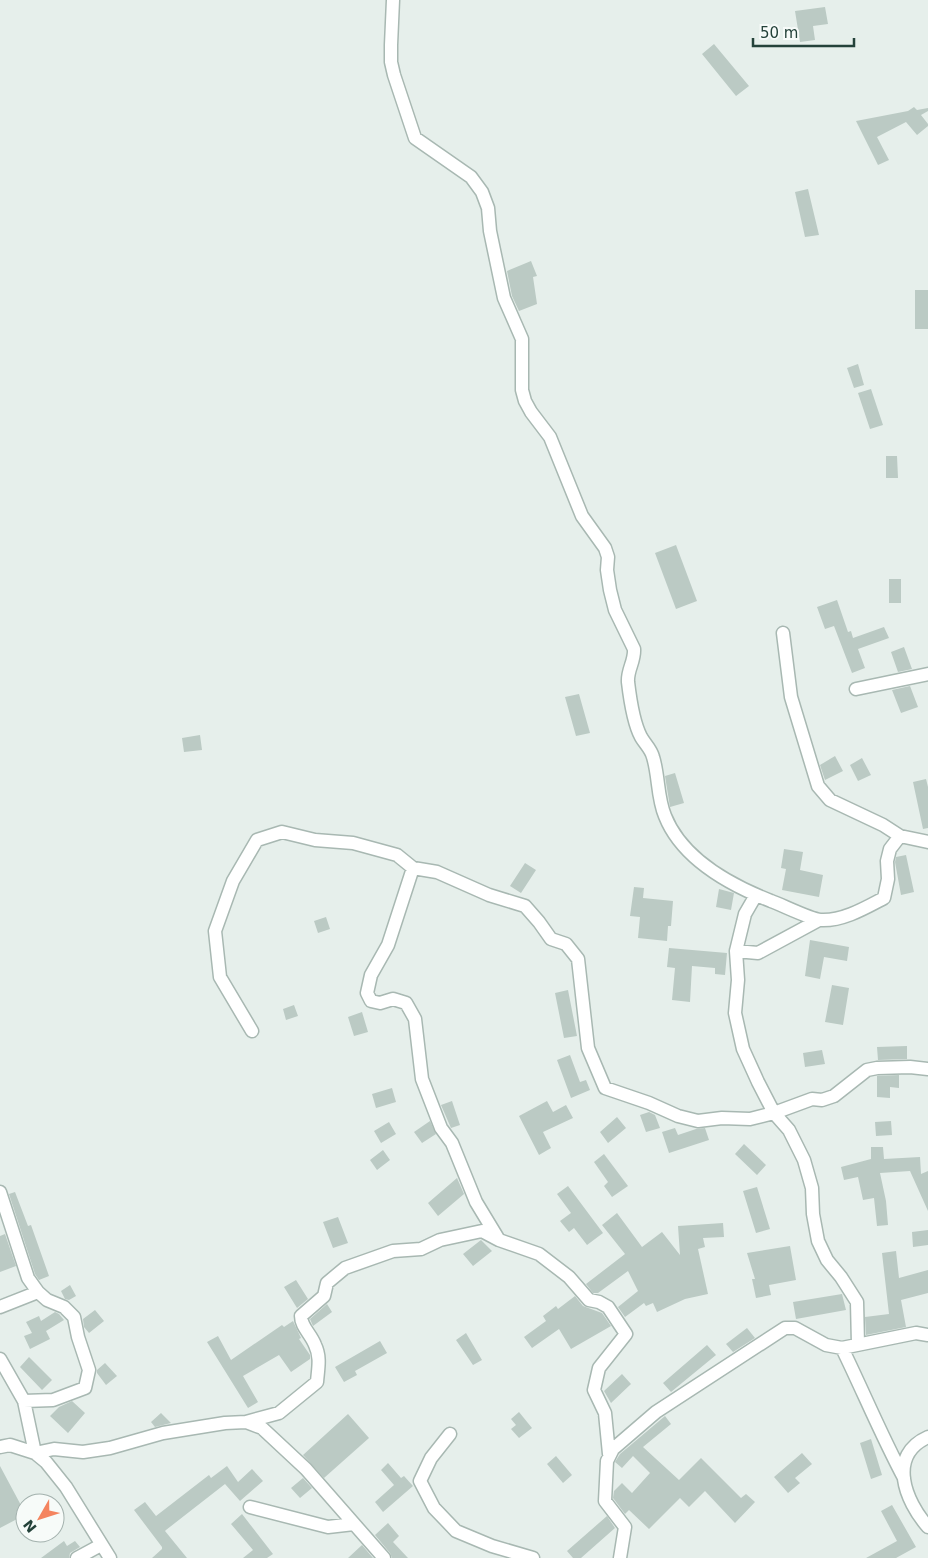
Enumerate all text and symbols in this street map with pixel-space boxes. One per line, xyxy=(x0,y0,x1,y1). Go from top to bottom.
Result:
scale bar xyxy=(753,15,854,47)
text: 50 m xyxy=(760,24,798,42)
north arrow xyxy=(15,1493,65,1543)
text: N xyxy=(20,1517,40,1536)

